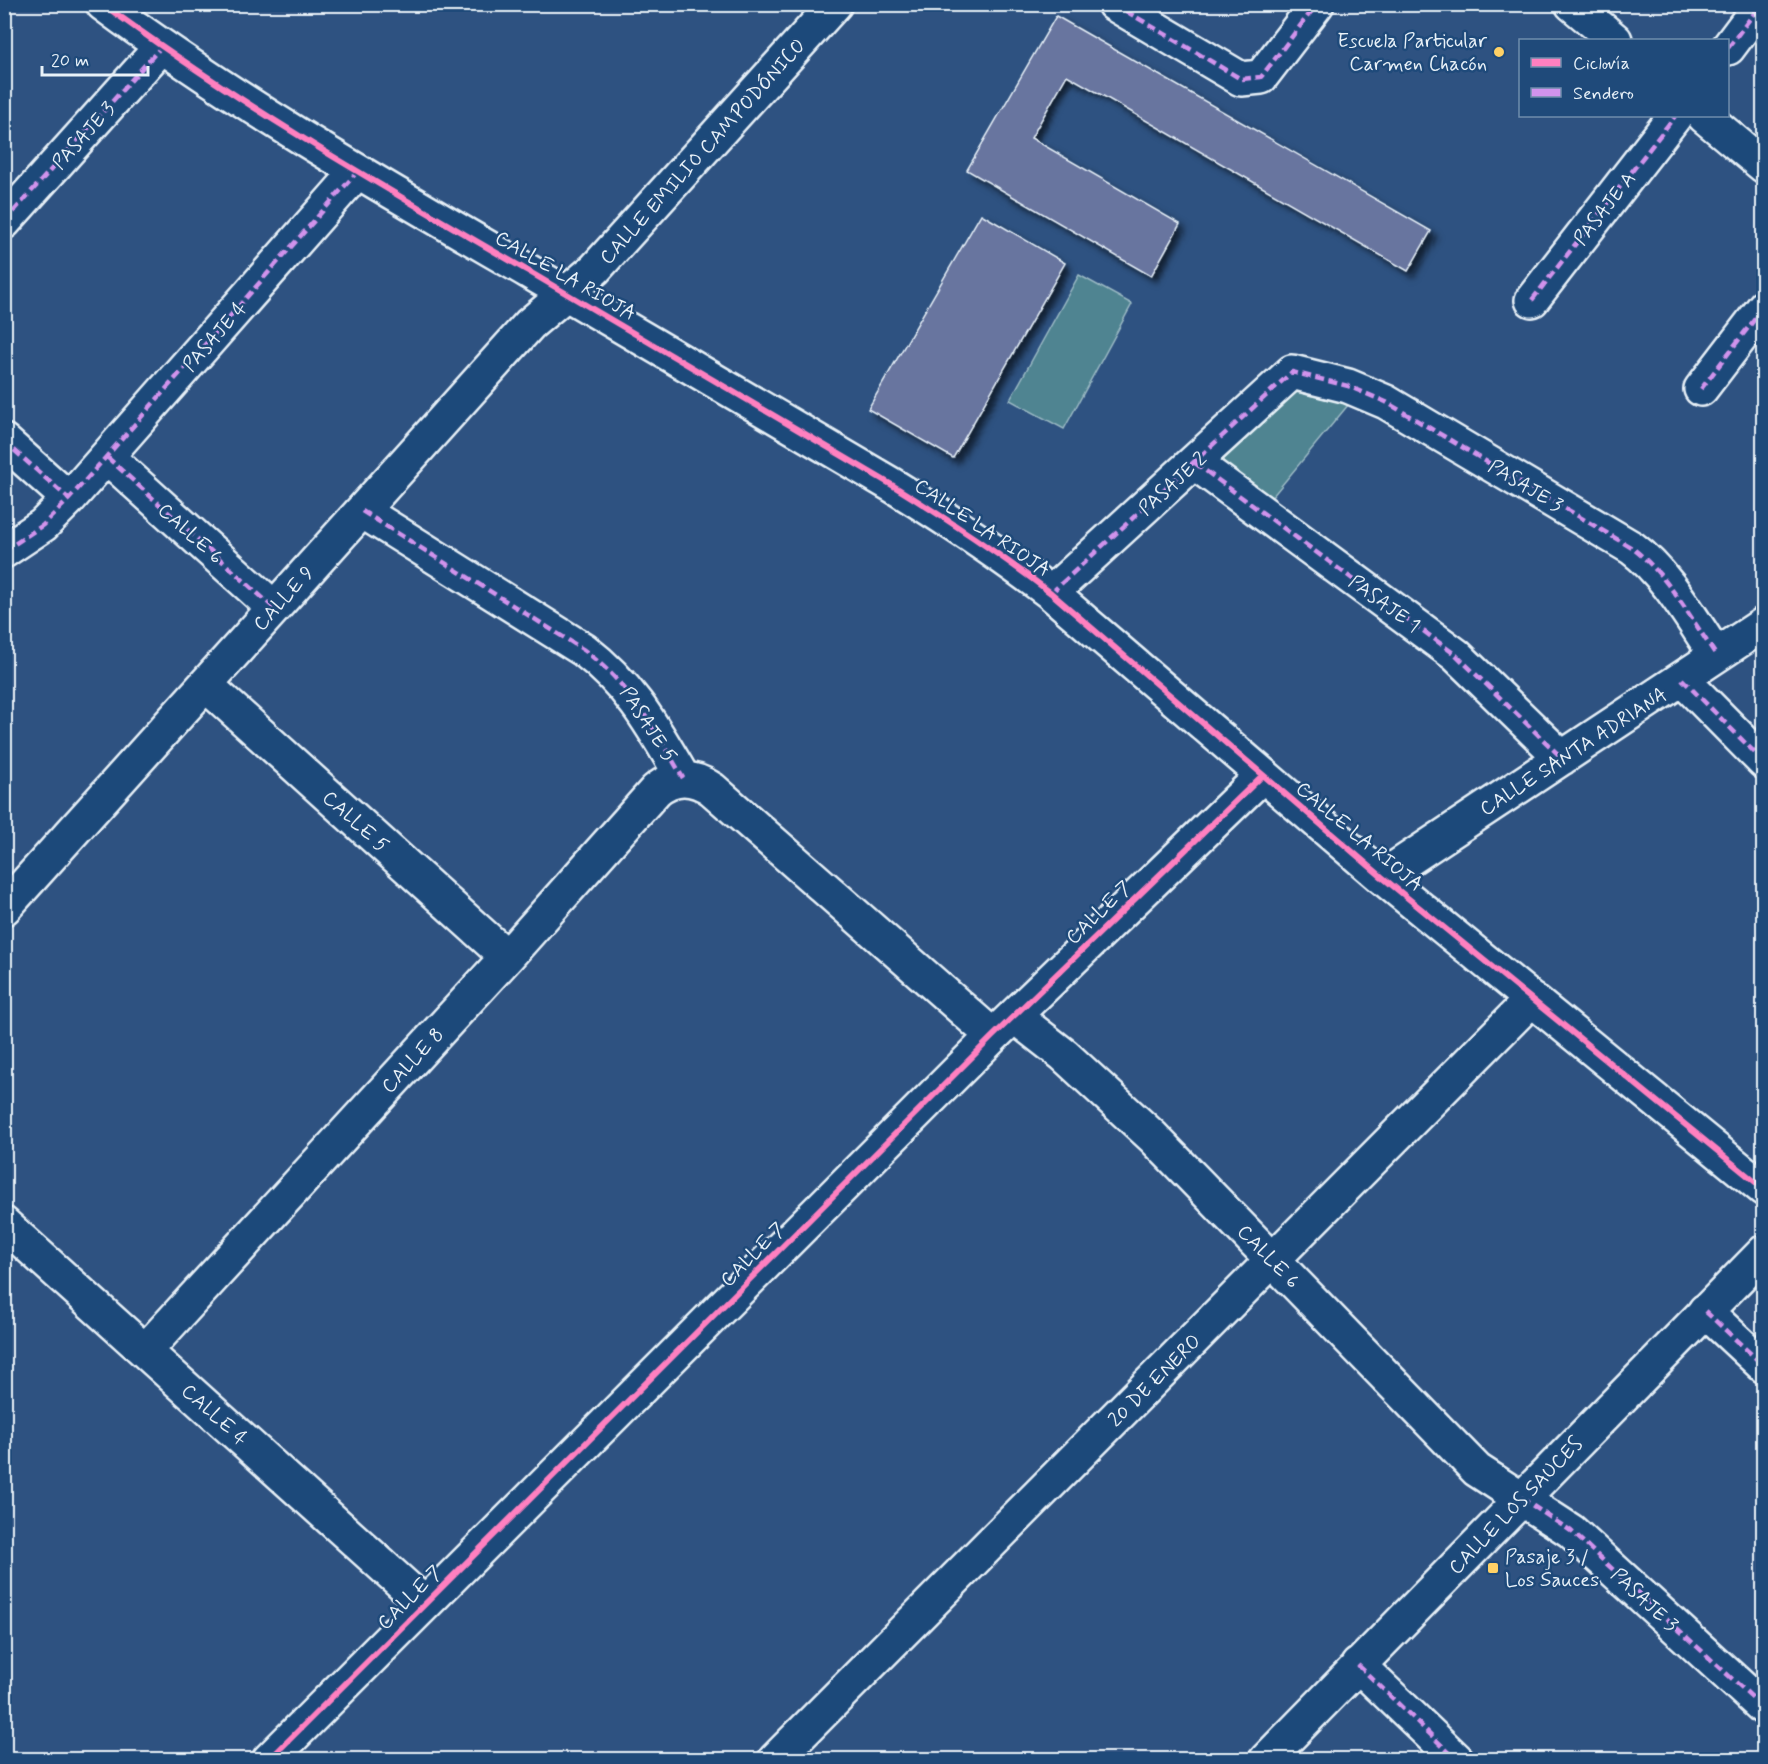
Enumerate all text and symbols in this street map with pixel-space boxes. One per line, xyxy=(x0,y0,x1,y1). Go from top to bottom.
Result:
place label: Escuela Particular Carmen Chacón xyxy=(1337,28,1488,78)
street label: CALLE EMILIO CAMPODÓNICO xyxy=(594,33,812,271)
scale bar xyxy=(42,39,148,77)
legend xyxy=(1519,39,1729,117)
marker: Escuela Particular Carmen Chacón xyxy=(1492,45,1506,59)
text: 20 m xyxy=(51,49,89,73)
text: Ciclovía xyxy=(1573,52,1630,76)
text: Sendero xyxy=(1573,82,1634,106)
street label: PASAJE 3 xyxy=(46,96,122,176)
street label: PASAJE A xyxy=(1568,166,1643,251)
street label: CALLE LA RIOJA xyxy=(490,225,641,328)
street label: PASAJE 4 xyxy=(177,296,254,378)
street label: PASAJE 2 xyxy=(1133,446,1213,522)
street label: PASAJE 3 xyxy=(1483,453,1568,519)
street label: CALLE LA RIOJA xyxy=(909,473,1056,584)
street label: CALLE 6 xyxy=(151,497,229,571)
street label: CALLE 9 xyxy=(248,560,321,637)
street label: PASAJE 1 xyxy=(1343,569,1425,639)
street label: PASAJE 5 xyxy=(613,682,682,768)
street label: CALLE SANTA ADRIANA xyxy=(1475,682,1673,823)
street label: CALLE LA RIOJA xyxy=(1290,776,1429,899)
street label: CALLE 5 xyxy=(316,785,394,859)
street label: CALLE 7 xyxy=(1060,875,1138,951)
street label: CALLE 8 xyxy=(376,1022,450,1100)
street label: CALLE 7 xyxy=(715,1217,791,1293)
street label: CALLE 6 xyxy=(1231,1219,1305,1295)
street label: 20 DE ENERO xyxy=(1103,1329,1207,1433)
street label: CALLE 4 xyxy=(175,1378,253,1452)
street label: CALLE LOS SAUCES xyxy=(1443,1431,1589,1581)
place label: Pasaje 3 / Los Sauces xyxy=(1505,1544,1599,1594)
street label: CALLE 7 xyxy=(372,1560,448,1636)
marker: Pasaje 3 / Los Sauces xyxy=(1486,1561,1500,1575)
street label: PASAJE 3 xyxy=(1605,1562,1683,1638)

